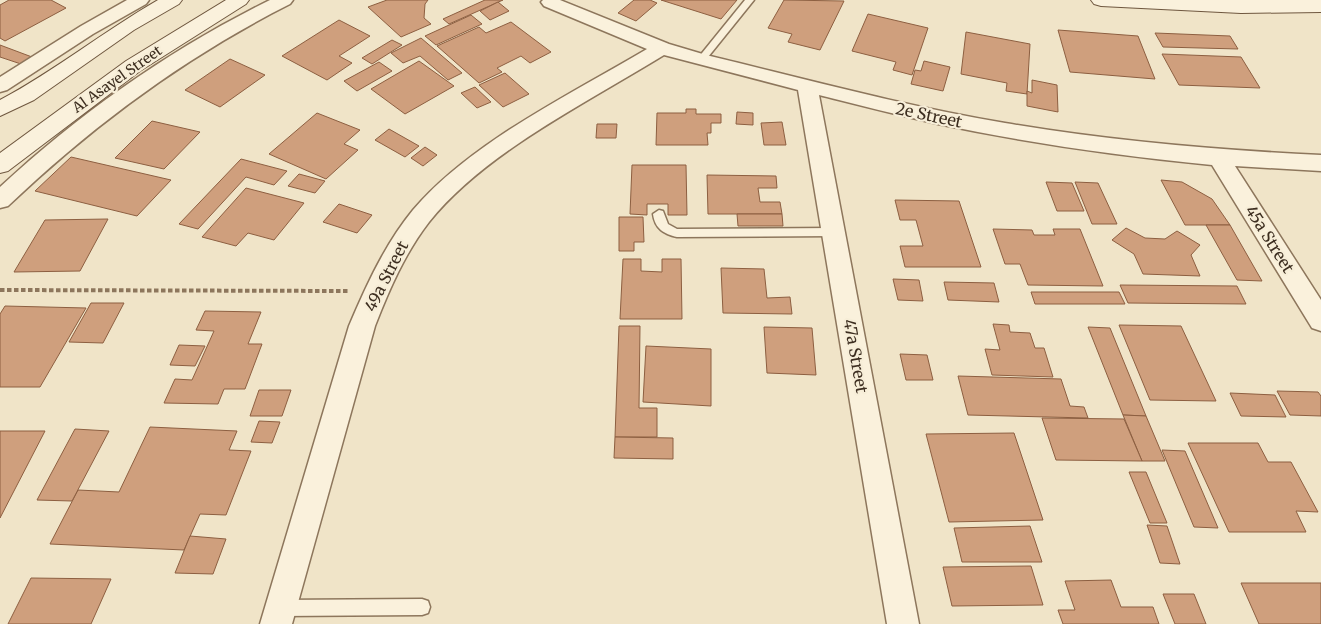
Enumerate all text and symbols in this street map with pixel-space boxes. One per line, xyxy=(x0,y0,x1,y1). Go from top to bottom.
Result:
street label: Al Asayel Street xyxy=(68,41,166,117)
street label: 2e Street xyxy=(894,98,965,132)
street label: 45a Street xyxy=(1241,202,1299,277)
street label: 49a Street xyxy=(360,237,413,315)
street label: 47a Street xyxy=(840,317,872,395)

